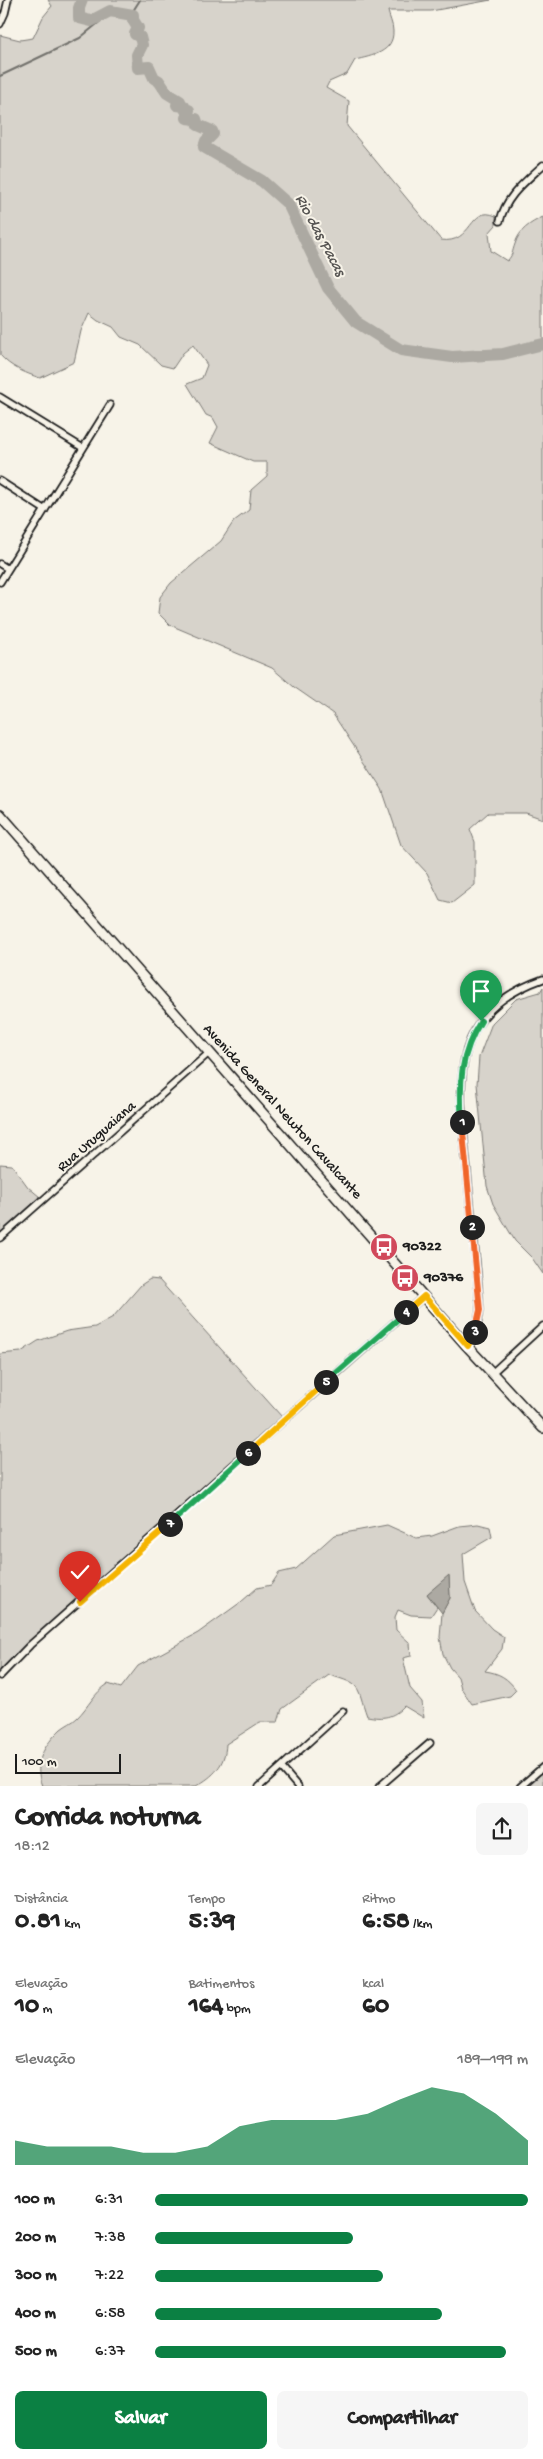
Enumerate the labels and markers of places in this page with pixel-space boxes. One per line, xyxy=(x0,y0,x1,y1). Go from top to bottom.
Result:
pin xyxy=(460,970,502,1021)
pin: 1 xyxy=(450,1110,474,1134)
pin: 2 xyxy=(460,1214,484,1240)
bus stop icon: 90322 xyxy=(369,1232,399,1262)
place label: 90322 xyxy=(402,1238,442,1256)
bus stop icon: 90376 xyxy=(390,1263,420,1293)
place label: 90376 xyxy=(423,1269,464,1287)
pin: 4 xyxy=(394,1300,418,1324)
pin: 3 xyxy=(462,1320,488,1344)
pin: 5 xyxy=(314,1370,338,1394)
pin: 6 xyxy=(236,1440,260,1466)
pin: 7 xyxy=(158,1512,182,1536)
pin xyxy=(59,1551,101,1602)

